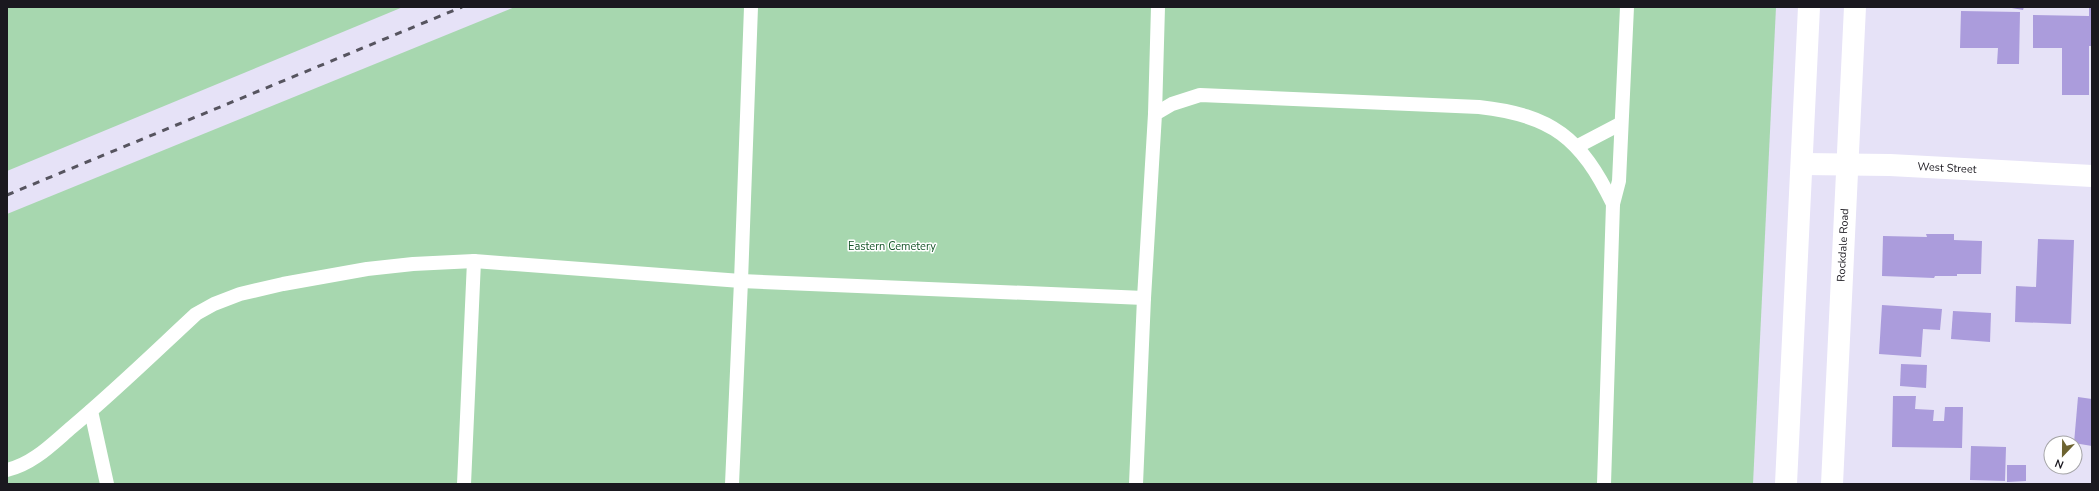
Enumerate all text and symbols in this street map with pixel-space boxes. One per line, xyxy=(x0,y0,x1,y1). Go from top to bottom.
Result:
street label: West Street xyxy=(1917,159,1977,177)
street label: Rockdale Road xyxy=(1834,208,1852,282)
park label: Eastern Cemetery xyxy=(848,239,936,254)
north arrow xyxy=(2043,435,2083,475)
text: N xyxy=(2053,455,2066,472)

